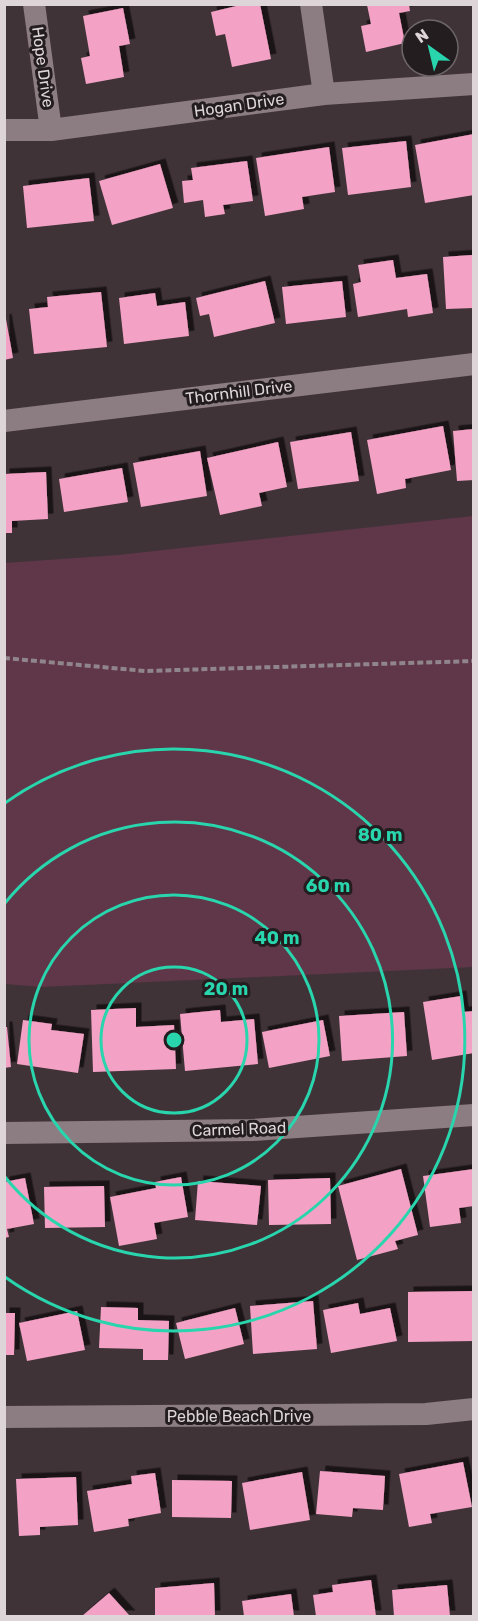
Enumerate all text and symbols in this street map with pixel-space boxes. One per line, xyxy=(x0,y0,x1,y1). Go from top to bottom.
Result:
north arrow xyxy=(400,18,460,78)
street label: Hope Drive xyxy=(28,25,58,109)
text: N xyxy=(412,25,432,47)
street label: Hogan Drive xyxy=(193,89,285,121)
street label: Thornhill Drive xyxy=(185,376,294,408)
text: 80 m xyxy=(358,824,402,846)
text: 60 m xyxy=(306,875,350,897)
text: 40 m xyxy=(255,927,299,949)
text: 20 m xyxy=(204,978,248,1000)
centre of rings xyxy=(164,1030,184,1050)
street label: Carmel Road xyxy=(191,1118,287,1140)
street label: Pebble Beach Drive xyxy=(167,1407,311,1426)

